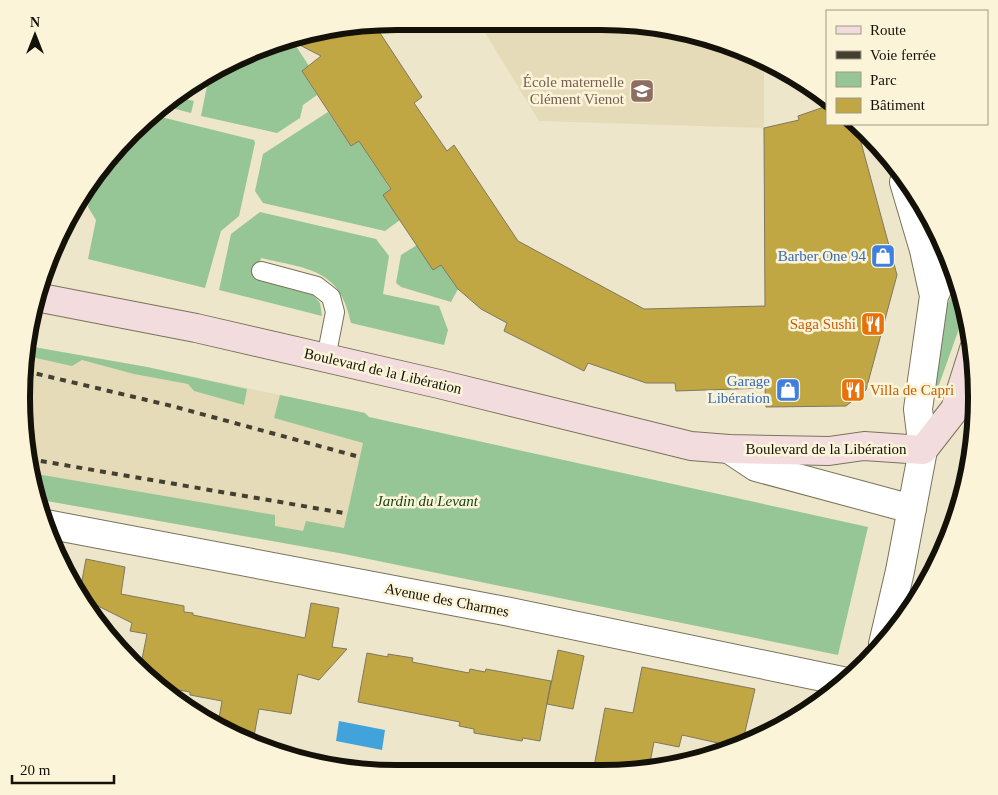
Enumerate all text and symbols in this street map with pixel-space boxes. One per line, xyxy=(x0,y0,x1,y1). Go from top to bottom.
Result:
north arrow xyxy=(10,10,60,60)
legend xyxy=(826,10,988,125)
text: N xyxy=(30,15,40,30)
text: Route xyxy=(870,22,906,38)
text: Voie ferrée xyxy=(870,47,936,63)
text: Parc xyxy=(870,72,897,88)
place label: École maternelle Clément Vienot xyxy=(523,74,625,107)
school or university icon: École maternelle Clément Vienot xyxy=(629,78,655,104)
text: Bâtiment xyxy=(870,97,926,113)
shop icon: Barber One 94 xyxy=(870,243,896,269)
place label: Barber One 94 xyxy=(778,248,866,264)
restaurant icon: Saga Sushi xyxy=(860,311,886,337)
place label: Saga Sushi xyxy=(790,316,856,332)
street label: Boulevard de la Libération xyxy=(303,345,464,397)
place label: Garage Libération xyxy=(708,373,770,406)
shop icon: Garage Libération xyxy=(775,377,801,403)
restaurant icon: Villa de Capri xyxy=(840,377,866,403)
place label: Villa de Capri xyxy=(870,382,954,398)
street label: Boulevard de la Libération xyxy=(745,441,907,457)
park label: Jardin du Levant xyxy=(376,493,479,509)
street label: Avenue des Charmes xyxy=(383,580,511,620)
scale bar xyxy=(12,752,115,784)
text: 20 m xyxy=(20,762,51,778)

